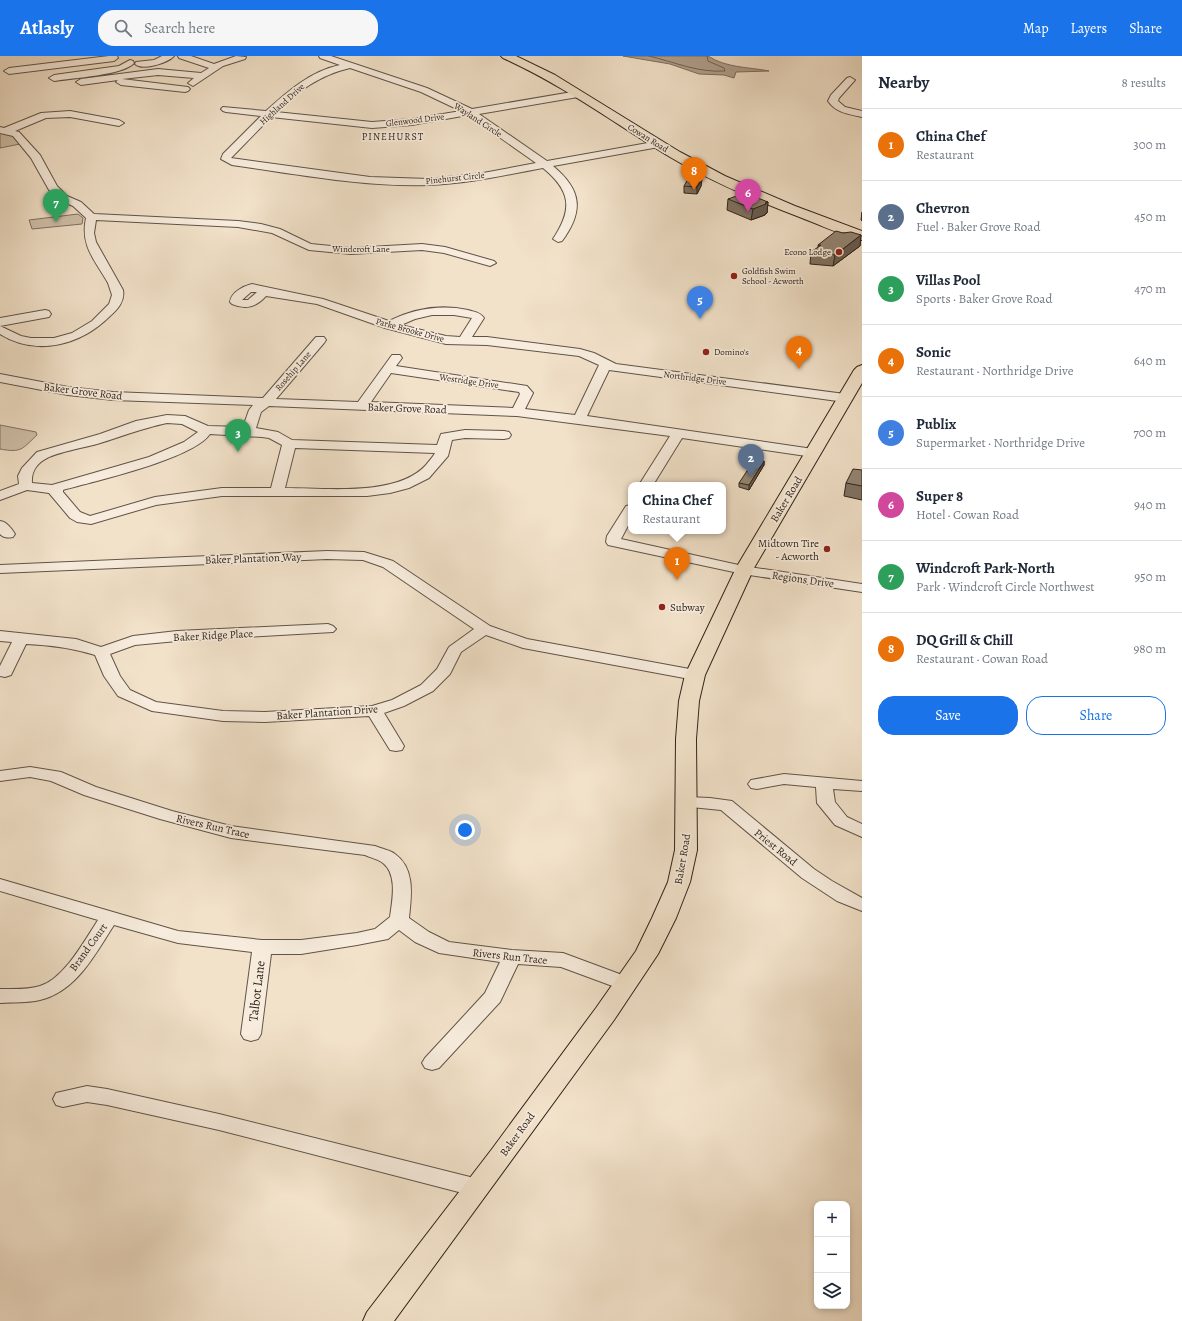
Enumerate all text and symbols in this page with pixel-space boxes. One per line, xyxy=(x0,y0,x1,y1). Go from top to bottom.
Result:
search box xyxy=(98,10,378,46)
text: Atlasly xyxy=(20,15,74,41)
icon: search xyxy=(112,17,134,39)
text: Search here xyxy=(144,18,215,38)
text: Map xyxy=(1023,19,1049,38)
text: Layers xyxy=(1071,19,1107,38)
text: Share xyxy=(1129,19,1162,38)
text: Nearby xyxy=(878,71,929,94)
text: 8 results xyxy=(1122,74,1166,91)
street label: Highland Drive xyxy=(257,81,307,127)
street label: Wayland Circle xyxy=(451,99,504,140)
street label: Glenwood Drive xyxy=(385,110,445,130)
street label: Cowan Road xyxy=(625,121,671,155)
text: China Chef xyxy=(916,126,986,146)
district label: PINEHURST xyxy=(362,130,424,143)
text: 1 xyxy=(889,136,893,153)
text: 300 m xyxy=(1133,136,1166,153)
text: Restaurant xyxy=(916,146,974,163)
pin: 8 xyxy=(681,157,707,190)
street label: Pinehurst Circle xyxy=(425,169,485,187)
pin: 6 xyxy=(735,179,761,212)
pin: 7 xyxy=(43,189,69,222)
text: Chevron xyxy=(916,198,970,218)
text: 2 xyxy=(888,208,894,225)
text: 450 m xyxy=(1134,208,1166,225)
text: Fuel · Baker Grove Road xyxy=(916,218,1040,235)
street label: Windcroft Lane xyxy=(331,243,390,255)
place label: Econo Lodge xyxy=(784,246,831,258)
marker: Econo Lodge xyxy=(834,247,844,257)
place label: Goldfish Swim School - Acworth xyxy=(742,265,804,287)
text: Villas Pool xyxy=(916,270,980,290)
marker: Goldfish Swim School - Acworth xyxy=(729,271,739,281)
text: 3 xyxy=(888,280,894,297)
text: 470 m xyxy=(1134,280,1166,297)
pin: 5 xyxy=(687,286,713,319)
text: Sports · Baker Grove Road xyxy=(916,290,1052,307)
street label: Parke Brooke Drive xyxy=(374,315,446,345)
pin: 4 xyxy=(786,336,812,369)
text: Sonic xyxy=(916,342,951,362)
place label: Domino's xyxy=(714,346,749,358)
marker: Domino's xyxy=(701,347,711,357)
street label: Rosehip Lane xyxy=(272,349,314,393)
text: 4 xyxy=(888,352,894,369)
text: 640 m xyxy=(1134,352,1166,369)
text: Restaurant · Northridge Drive xyxy=(916,362,1074,379)
street label: Northridge Drive xyxy=(663,368,727,388)
street label: Westridge Drive xyxy=(438,371,499,391)
street label: Baker Grove Road xyxy=(43,379,123,404)
street label: Baker Grove Road xyxy=(367,400,447,417)
text: Publix xyxy=(916,414,956,434)
pin: 3 xyxy=(225,419,251,452)
text: 5 xyxy=(888,424,894,441)
text: 700 m xyxy=(1133,424,1166,441)
text: Supermarket · Northridge Drive xyxy=(916,434,1085,451)
pin: 2 xyxy=(738,444,764,477)
street label: Baker Road xyxy=(767,473,806,525)
popup xyxy=(628,482,726,534)
text: Super 8 xyxy=(916,486,963,506)
text: China Chef xyxy=(642,490,712,510)
text: 6 xyxy=(888,496,894,513)
text: 940 m xyxy=(1134,496,1166,513)
text: Hotel · Cowan Road xyxy=(916,506,1019,523)
text: Restaurant xyxy=(642,510,701,527)
place label: Midtown Tire - Acworth xyxy=(758,536,819,564)
marker: Midtown Tire - Acworth xyxy=(822,544,832,554)
pin: 1 xyxy=(664,547,690,580)
street label: Baker Plantation Way xyxy=(205,549,302,568)
text: Windcroft Park-North xyxy=(916,558,1055,578)
street label: Regions Drive xyxy=(771,568,835,591)
text: 7 xyxy=(888,568,894,585)
text: 950 m xyxy=(1134,568,1166,585)
text: Park · Windcroft Circle Northwest xyxy=(916,578,1095,595)
place label: Subway xyxy=(670,600,705,615)
marker: Subway xyxy=(657,602,667,612)
street label: Baker Ridge Place xyxy=(173,626,253,645)
text: DQ Grill & Chill xyxy=(916,630,1013,650)
text: 8 xyxy=(888,640,894,657)
text: 980 m xyxy=(1133,640,1166,657)
text: Restaurant · Cowan Road xyxy=(916,650,1048,667)
button: Save xyxy=(878,696,1018,735)
button: Share xyxy=(1026,696,1166,735)
street label: Baker Plantation Drive xyxy=(276,701,379,724)
street label: Rivers Run Trace xyxy=(175,811,251,842)
your location xyxy=(455,820,475,840)
street label: Priest Road xyxy=(751,825,800,869)
street label: Baker Road xyxy=(671,833,694,886)
street label: Brand Court xyxy=(66,920,111,974)
street label: Rivers Run Trace xyxy=(472,945,548,968)
street label: Talbot Lane xyxy=(244,959,269,1022)
street label: Baker Road xyxy=(496,1109,539,1159)
map controls xyxy=(814,1201,850,1309)
button: + xyxy=(814,1201,850,1237)
button: − xyxy=(814,1237,850,1273)
button: layers xyxy=(814,1273,850,1309)

